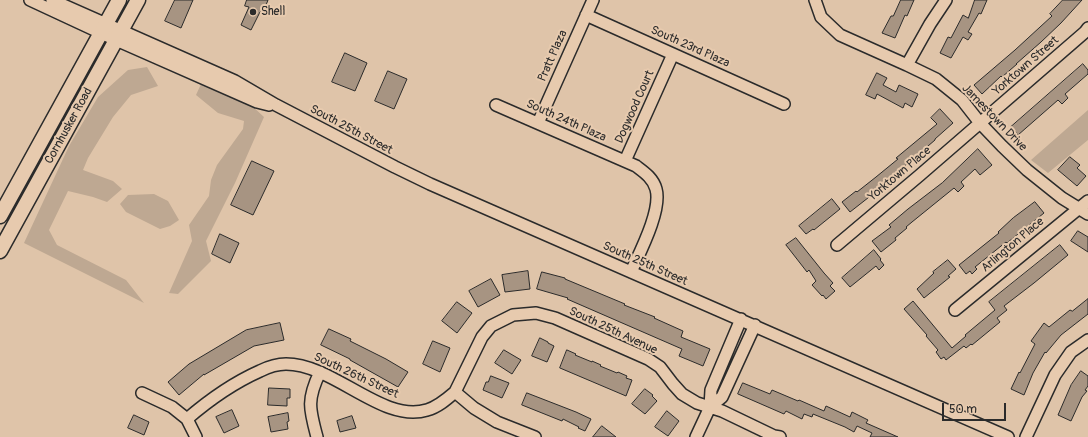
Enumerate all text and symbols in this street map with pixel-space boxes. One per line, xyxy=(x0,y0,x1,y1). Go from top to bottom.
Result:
place label: Shell xyxy=(261,5,285,19)
marker: Shell xyxy=(248,7,258,17)
street label: South 23rd Plaza xyxy=(648,23,732,71)
street label: Pratt Plaza xyxy=(535,28,571,84)
street label: Yorktown Street xyxy=(990,33,1062,99)
street label: Dogwood Court xyxy=(612,68,658,146)
street label: Jamestown Drive xyxy=(958,82,1030,154)
street label: Cornhusker Road xyxy=(42,86,96,166)
street label: South 24th Plaza xyxy=(524,97,608,145)
street label: South 25th Street xyxy=(307,102,395,158)
street label: Yorktown Place xyxy=(866,144,934,204)
street label: Arlington Place xyxy=(979,215,1047,275)
street label: South 25th Street xyxy=(600,239,690,289)
street label: South 25th Avenue xyxy=(567,304,659,358)
street label: South 26th Street xyxy=(311,350,401,402)
scale bar xyxy=(944,395,1008,421)
text: 50 m xyxy=(949,402,977,417)

